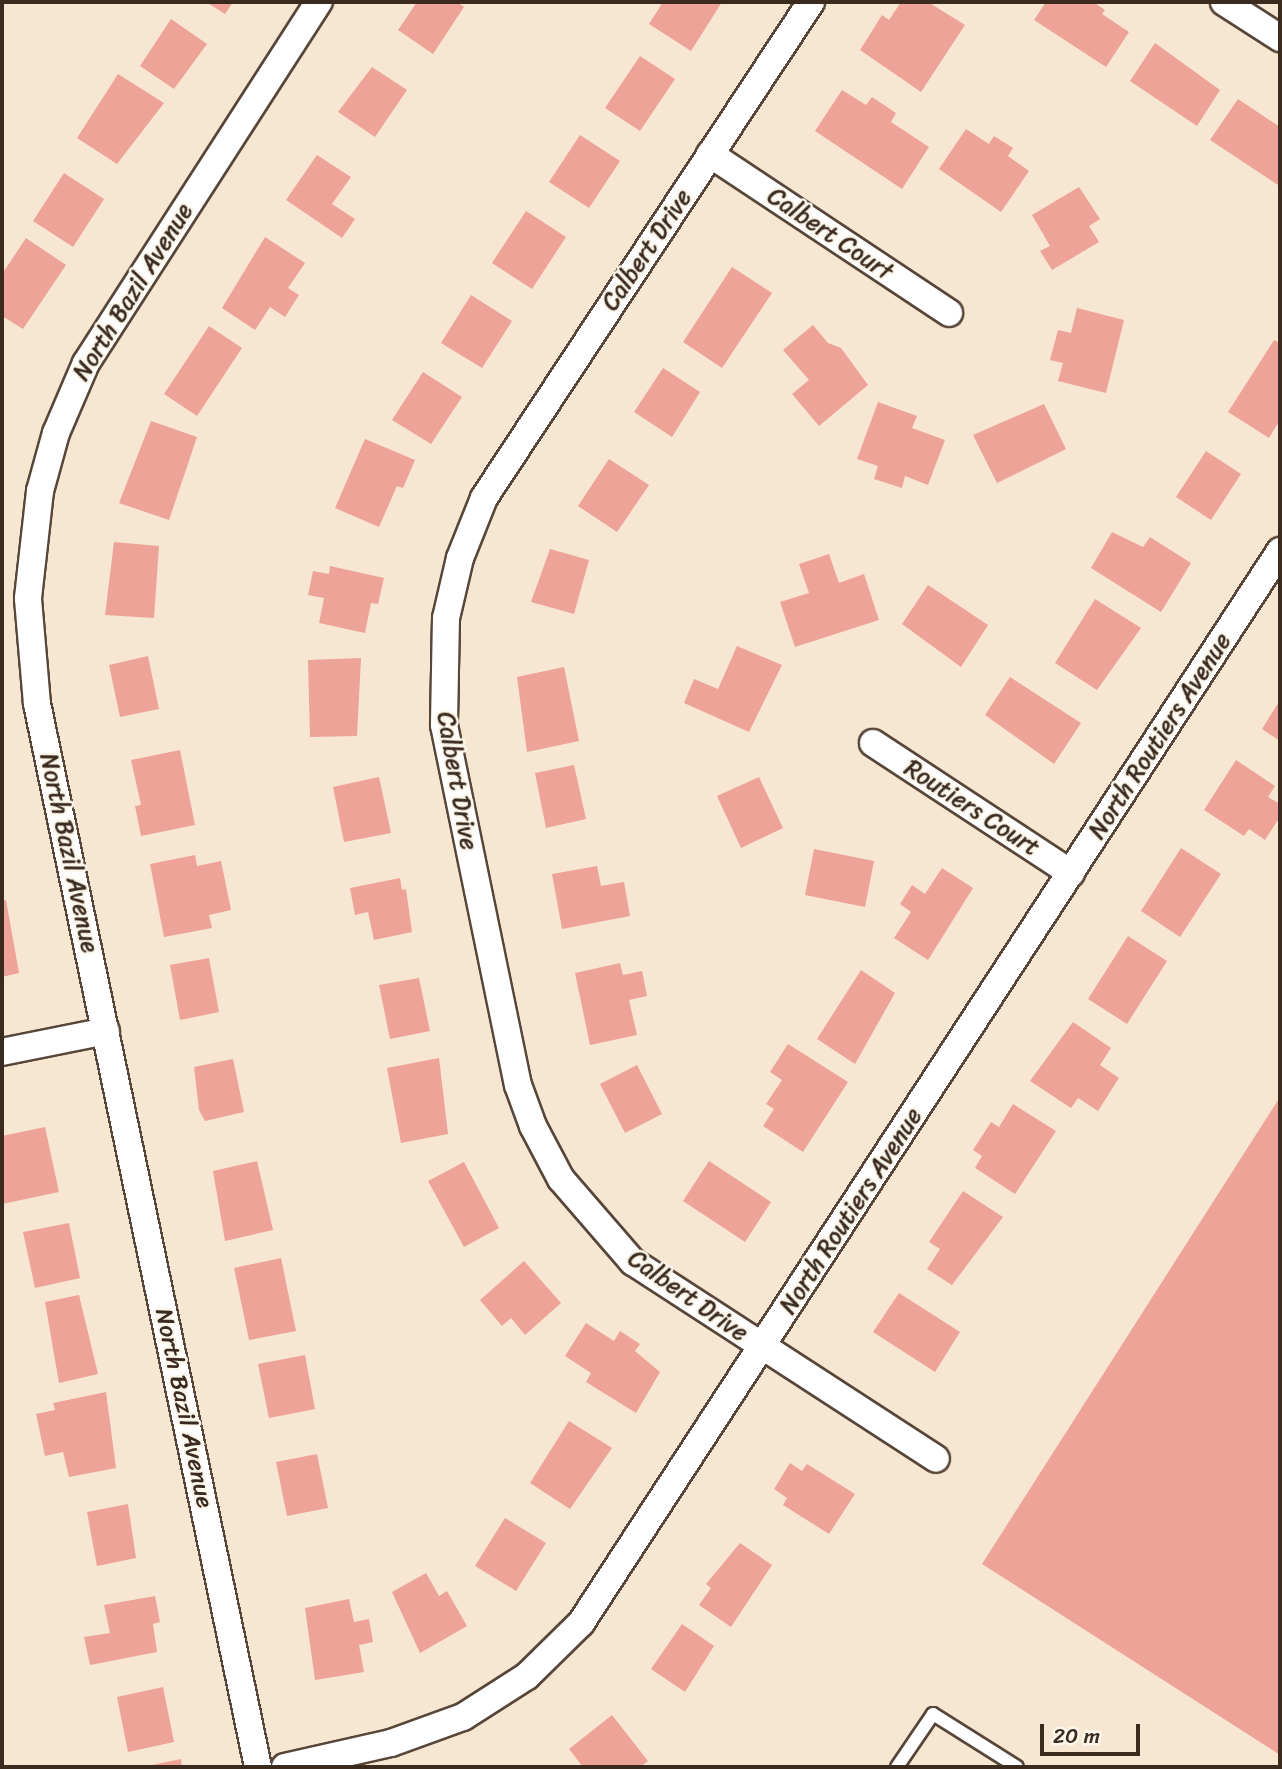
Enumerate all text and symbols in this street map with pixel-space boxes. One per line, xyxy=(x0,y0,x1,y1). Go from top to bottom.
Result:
street label: Calbert Court xyxy=(761,181,899,287)
street label: Calbert Drive xyxy=(596,184,698,316)
street label: North Bazil Avenue xyxy=(67,198,199,386)
street label: North Routiers Avenue xyxy=(1083,628,1237,844)
street label: Calbert Drive xyxy=(431,710,483,852)
street label: North Bazil Avenue xyxy=(34,751,104,955)
street label: Routiers Court xyxy=(899,754,1045,862)
street label: North Routiers Avenue xyxy=(774,1103,928,1319)
street label: Calbert Drive xyxy=(622,1244,754,1348)
street label: North Bazil Avenue xyxy=(149,1306,219,1510)
scale bar xyxy=(1044,1710,1144,1754)
text: 20 m xyxy=(1053,1717,1100,1755)

